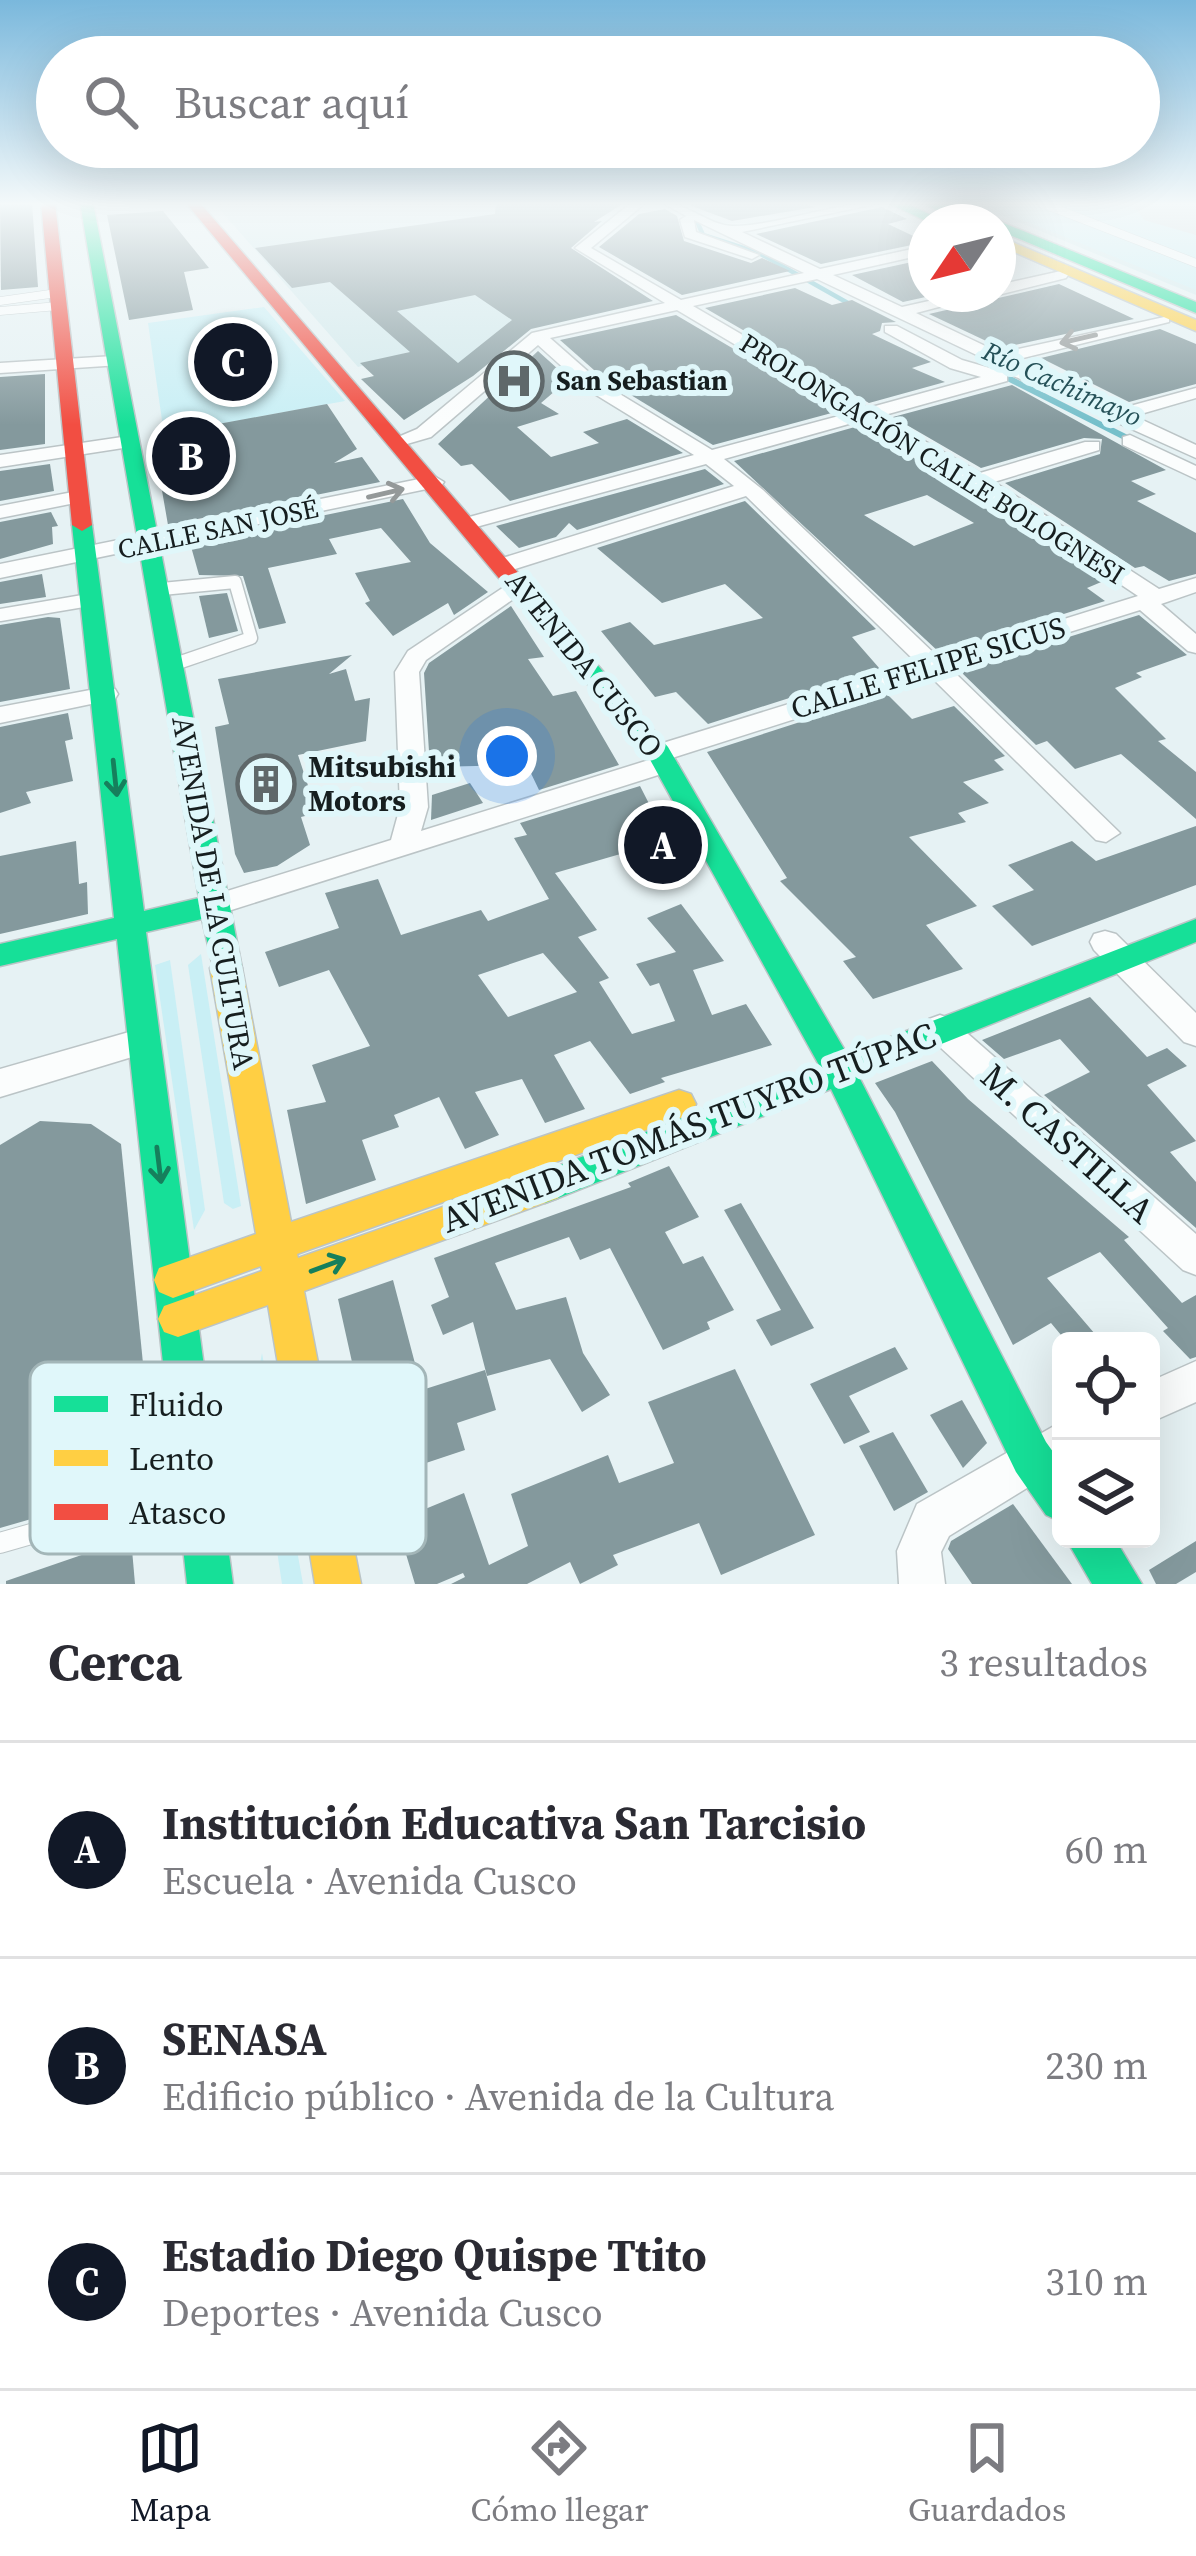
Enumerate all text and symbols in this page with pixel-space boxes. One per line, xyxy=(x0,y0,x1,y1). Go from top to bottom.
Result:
search box xyxy=(36,36,1160,168)
icon: search xyxy=(78,69,144,135)
text: Buscar aquí xyxy=(174,71,409,133)
north arrow xyxy=(908,204,1016,312)
pin: C xyxy=(194,317,272,407)
street label: PROLONGACIÓN CALLE BOLOGNESI xyxy=(733,324,1132,593)
one-way arrow xyxy=(1060,329,1098,352)
water label: Río Cachimayo xyxy=(976,332,1147,435)
hospital icon: San Sebastian xyxy=(483,350,545,412)
place label: San Sebastian xyxy=(556,362,728,399)
pin: B xyxy=(152,411,230,501)
one-way arrow xyxy=(366,480,404,503)
street label: CALLE SAN JOSÉ xyxy=(114,489,322,568)
street label: AVENIDA CUSCO xyxy=(496,562,672,766)
street label: CALLE FELIPE SICUS xyxy=(786,606,1070,729)
street label: AVENIDA DE LA CULTURA xyxy=(162,713,265,1073)
your location xyxy=(477,726,537,786)
place label: Mitsubishi Motors xyxy=(308,746,456,821)
building icon: Mitsubishi Motors xyxy=(235,753,297,815)
one-way arrow xyxy=(104,758,127,797)
pin: A xyxy=(624,800,702,890)
street label: AVENIDA TOMÁS TUYRO TÚPAC xyxy=(434,1010,942,1245)
street label: M. CASTILLA xyxy=(970,1052,1165,1234)
one-way arrow xyxy=(148,1145,170,1184)
one-way arrow xyxy=(309,1253,346,1274)
map controls xyxy=(1052,1332,1160,1548)
button: locate xyxy=(1052,1332,1160,1440)
legend xyxy=(30,1362,426,1554)
text: Fluido xyxy=(129,1382,224,1427)
text: Lento xyxy=(129,1436,214,1481)
button: layers xyxy=(1052,1440,1160,1548)
text: Atasco xyxy=(129,1490,226,1535)
text: Cerca xyxy=(48,1627,182,1697)
text: 3 resultados xyxy=(939,1636,1148,1689)
text: Institución Educativa San Tarcisio xyxy=(162,1792,866,1854)
text: A xyxy=(74,1823,100,1876)
text: 60 m xyxy=(1065,1823,1148,1876)
text: Escuela · Avenida Cusco xyxy=(162,1854,577,1907)
text: SENASA xyxy=(162,2008,327,2070)
text: B xyxy=(74,2039,100,2092)
text: 230 m xyxy=(1045,2039,1148,2092)
text: Edificio público · Avenida de la Cultura xyxy=(162,2070,834,2123)
text: Estadio Diego Quispe Ttito xyxy=(162,2224,707,2286)
text: C xyxy=(75,2255,99,2308)
text: 310 m xyxy=(1045,2255,1148,2308)
text: Deportes · Avenida Cusco xyxy=(162,2286,603,2339)
tab: Mapa xyxy=(130,2415,211,2532)
tab: Cómo llegar xyxy=(470,2415,648,2532)
tab: Guardados xyxy=(908,2415,1066,2532)

